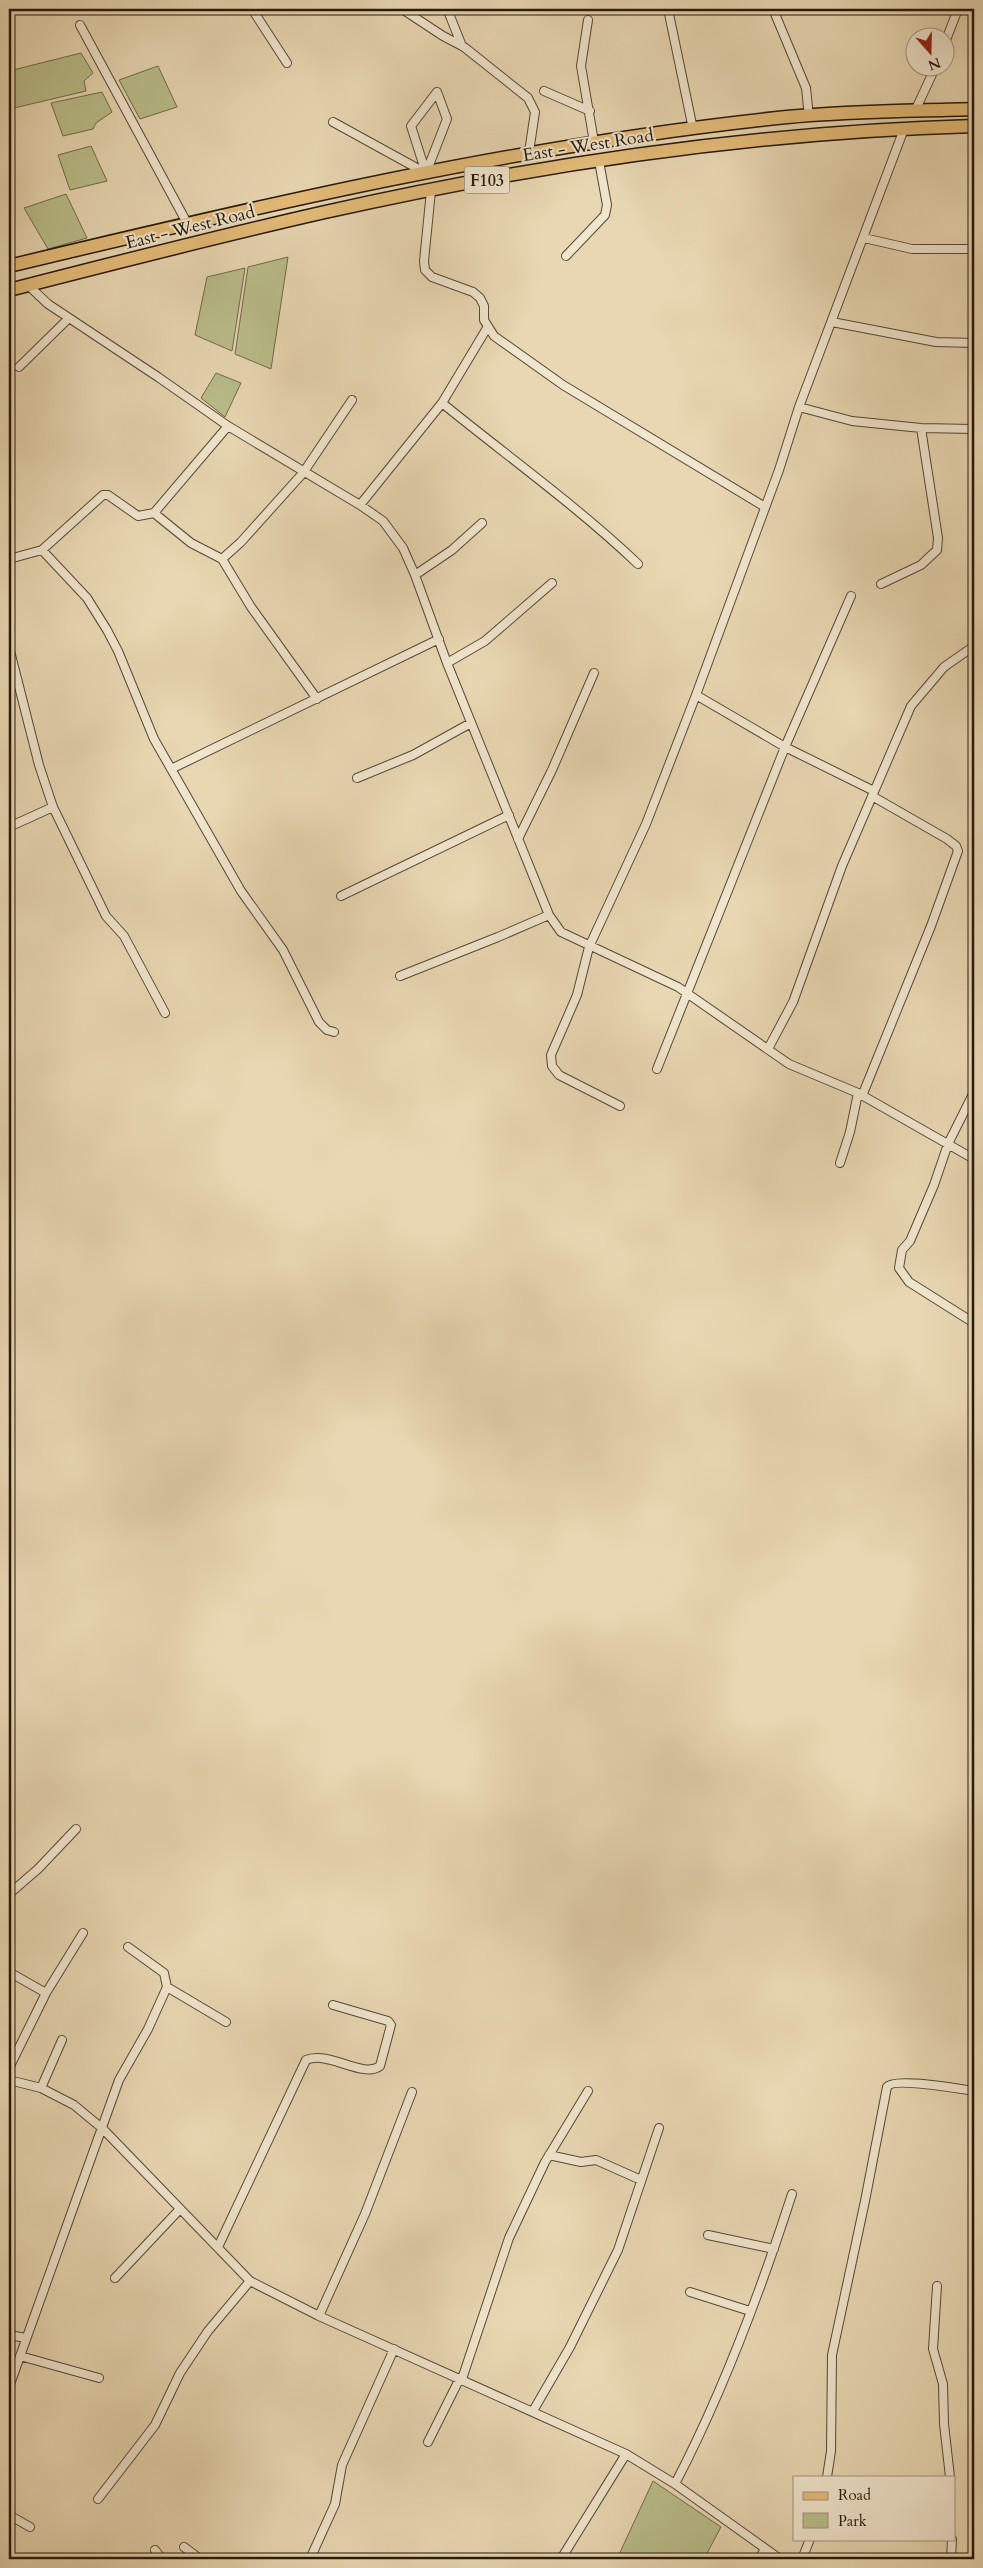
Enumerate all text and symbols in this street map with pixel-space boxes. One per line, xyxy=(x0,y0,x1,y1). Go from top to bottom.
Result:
north arrow xyxy=(906,28,956,78)
text: N xyxy=(925,53,943,75)
street label: East - West Road xyxy=(521,123,656,168)
road number: F103 xyxy=(464,166,510,194)
street label: East - West Road xyxy=(123,199,258,256)
legend xyxy=(793,2476,956,2540)
text: Road xyxy=(838,2485,871,2505)
text: Park xyxy=(838,2511,867,2531)

